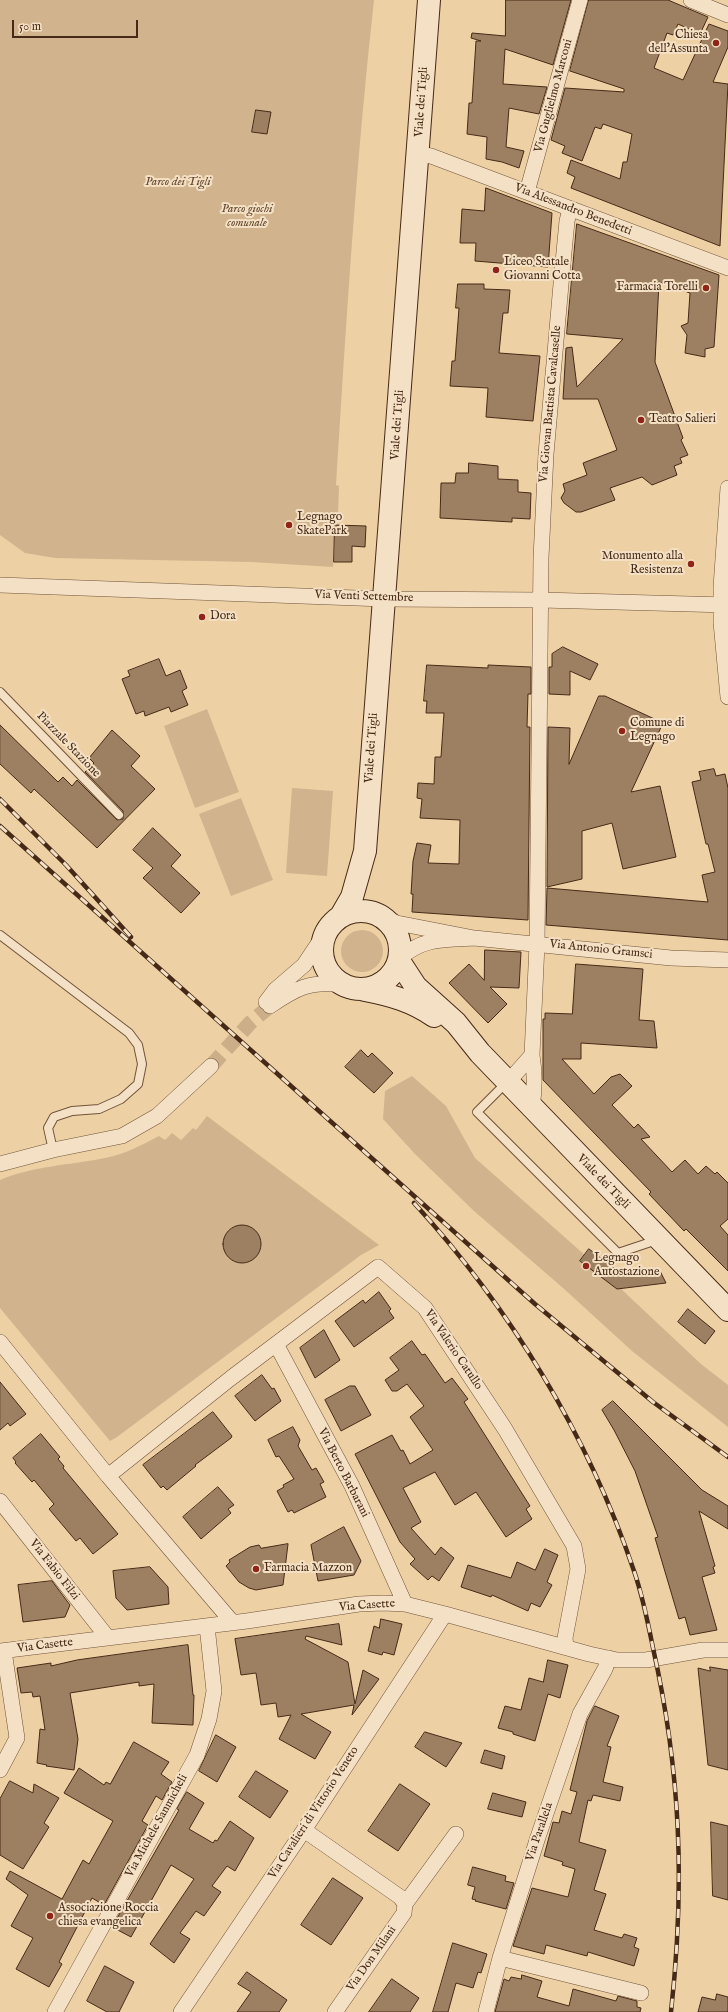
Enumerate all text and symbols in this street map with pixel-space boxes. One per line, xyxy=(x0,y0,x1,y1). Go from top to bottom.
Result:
scale bar xyxy=(14,12,140,38)
text: 50 m xyxy=(19,19,41,34)
place label: Chiesa dell'Assunta xyxy=(648,29,708,57)
street label: Via Guglielmo Marconi xyxy=(532,38,576,154)
marker: Chiesa dell'Assunta xyxy=(711,38,721,48)
street label: Viale dei Tigli xyxy=(412,66,432,138)
park label: Parco dei Tigli xyxy=(145,176,211,190)
street label: Via Alessandro Benedetti xyxy=(512,181,634,239)
park label: Parco giochi comunale xyxy=(222,203,272,231)
place label: Liceo Statale Giovanni Cotta xyxy=(504,256,581,284)
marker: Liceo Statale Giovanni Cotta xyxy=(491,265,501,275)
place label: Farmacia Torelli xyxy=(617,281,698,295)
marker: Farmacia Torelli xyxy=(701,283,711,293)
street label: Via Giovan Battista Cavalcaselle xyxy=(537,325,565,483)
street label: Viale dei Tigli xyxy=(388,389,408,461)
place label: Teatro Salieri xyxy=(649,413,716,427)
marker: Teatro Salieri xyxy=(636,415,646,425)
place label: Legnago SkatePark xyxy=(297,511,347,539)
marker: Legnago SkatePark xyxy=(284,520,294,530)
place label: Monumento alla Resistenza xyxy=(602,550,683,578)
marker: Monumento alla Resistenza xyxy=(686,559,696,569)
street label: Via Venti Settembre xyxy=(314,588,414,606)
place label: Dora xyxy=(210,610,236,624)
marker: Dora xyxy=(197,612,207,622)
street label: Piazzale Stazione xyxy=(33,709,103,781)
street label: Viale dei Tigli xyxy=(362,712,382,784)
place label: Comune di Legnago xyxy=(630,717,685,745)
marker: Comune di Legnago xyxy=(617,726,627,736)
street label: Via Antonio Gramsci xyxy=(549,937,653,963)
street label: Viale dei Tigli xyxy=(573,1152,633,1212)
place label: Legnago Autostazione xyxy=(594,1252,659,1280)
marker: Legnago Autostazione xyxy=(581,1261,591,1271)
street label: Via Valerio Catullo xyxy=(421,1307,485,1393)
street label: Via Berto Barbarani xyxy=(314,1426,372,1520)
street label: Via Fabio Filzi xyxy=(26,1537,82,1603)
place label: Farmacia Mazzon xyxy=(264,1562,352,1576)
marker: Farmacia Mazzon xyxy=(251,1564,261,1574)
street label: Via Casette xyxy=(339,1597,395,1615)
street label: Via Casette xyxy=(16,1635,74,1657)
street label: Via Cavalieri di Vittorio Veneto xyxy=(266,1744,362,1882)
street label: Via Michele Sanmicheli xyxy=(123,1772,191,1880)
street label: Via Parallela xyxy=(523,1801,557,1863)
place label: Associazione Roccia chiesa evangelica xyxy=(58,1902,158,1930)
marker: Associazione Roccia chiesa evangelica xyxy=(45,1911,55,1921)
street label: Via Don Milani xyxy=(344,1924,400,1994)

